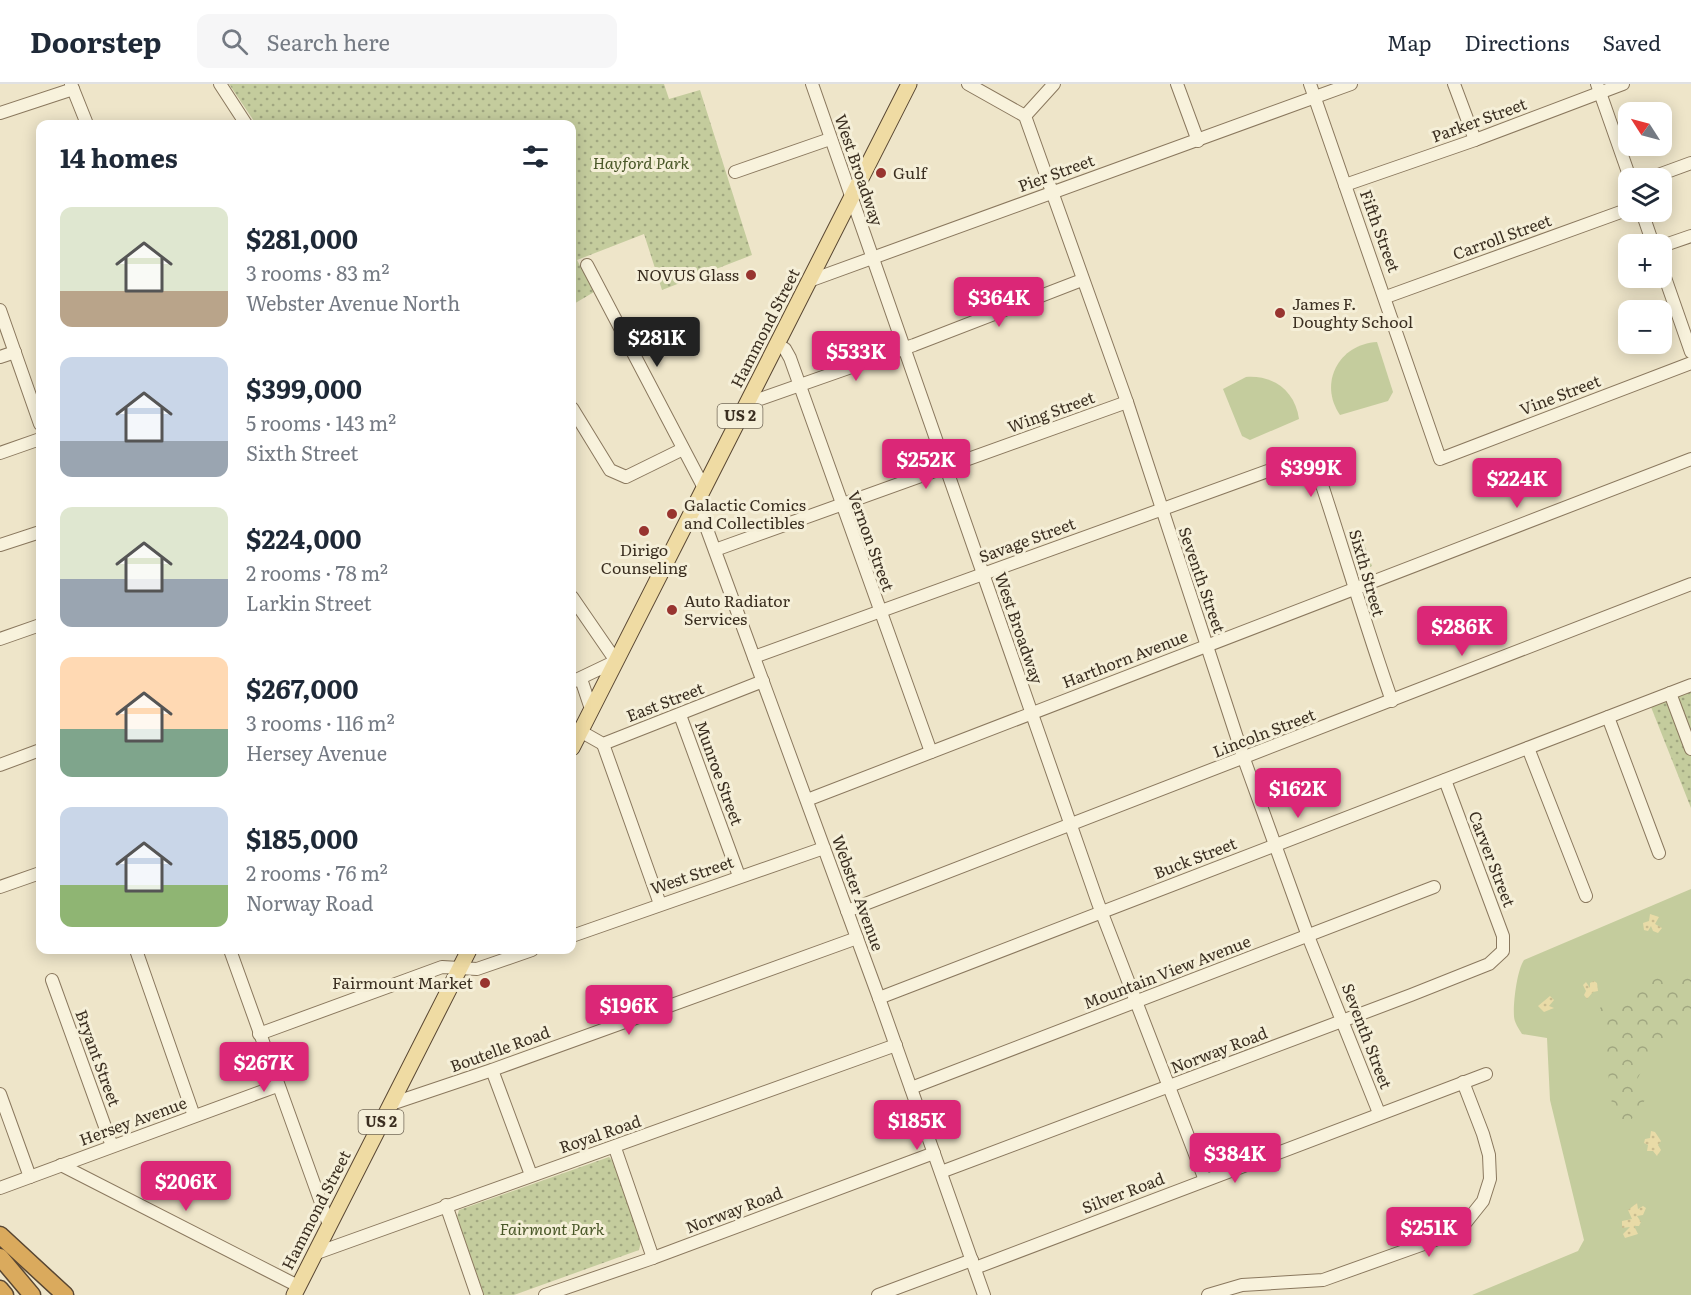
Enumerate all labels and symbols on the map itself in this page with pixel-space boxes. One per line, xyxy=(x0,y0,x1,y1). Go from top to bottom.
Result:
street label: Parker Street xyxy=(1428,91,1530,147)
north arrow xyxy=(1618,102,1672,156)
street label: West Broadway xyxy=(830,111,891,230)
street label: Pier Street xyxy=(1014,147,1098,197)
park label: Hayford Park xyxy=(593,150,690,174)
place label: Gulf xyxy=(893,160,929,184)
marker: Gulf xyxy=(874,166,888,180)
street label: Fifth Street xyxy=(1355,186,1407,276)
street label: Carroll Street xyxy=(1449,207,1555,265)
place label: NOVUS Glass xyxy=(636,262,739,286)
street label: Hammond Street xyxy=(724,263,805,391)
marker: NOVUS Glass xyxy=(744,268,758,282)
pin: $364K xyxy=(957,277,1041,328)
place label: James F. Doughty School xyxy=(1292,291,1413,333)
marker: James F. Doughty School xyxy=(1273,306,1287,320)
pin: $281K xyxy=(615,317,699,368)
pin: $533K xyxy=(814,331,898,382)
street label: Vine Street xyxy=(1516,367,1604,420)
street label: Wing Street xyxy=(1004,384,1098,438)
road number: US 2 xyxy=(718,404,762,428)
pin: $252K xyxy=(884,439,968,490)
pin: $399K xyxy=(1269,447,1353,498)
pin: $224K xyxy=(1475,458,1559,509)
street label: Vernon Street xyxy=(843,487,901,595)
place label: Galactic Comics and Collectibles xyxy=(684,492,806,534)
marker: Galactic Comics and Collectibles xyxy=(665,507,679,521)
street label: Savage Street xyxy=(975,510,1079,568)
street label: Seventh Street xyxy=(1174,523,1233,637)
marker: Dirigo Counseling xyxy=(637,524,651,538)
street label: Sixth Street xyxy=(1344,526,1392,620)
place label: Dirigo Counseling xyxy=(601,537,687,579)
street label: West Broadway xyxy=(990,569,1051,688)
place label: Auto Radiator Services xyxy=(684,588,791,630)
marker: Auto Radiator Services xyxy=(665,603,679,617)
pin: $286K xyxy=(1420,606,1504,657)
street label: Harthorn Avenue xyxy=(1058,623,1191,693)
street label: East Street xyxy=(622,675,707,727)
street label: Lincoln Street xyxy=(1209,701,1319,763)
street label: Munroe Street xyxy=(690,717,750,829)
pin: $162K xyxy=(1256,768,1340,819)
street label: Carver Street xyxy=(1464,807,1522,910)
street label: Buck Street xyxy=(1150,830,1240,884)
street label: Webster Avenue xyxy=(827,831,891,954)
street label: West Street xyxy=(647,848,737,899)
street label: Mountain View Avenue xyxy=(1079,928,1254,1014)
place label: Fairmount Market xyxy=(332,970,474,994)
marker: Fairmount Market xyxy=(478,976,492,990)
street label: Seventh Street xyxy=(1337,980,1399,1092)
pin: $196K xyxy=(587,985,671,1036)
street label: Bryant Street xyxy=(70,1006,128,1110)
street label: Boutelle Road xyxy=(446,1019,553,1077)
street label: Norway Road xyxy=(1167,1020,1271,1079)
pin: $267K xyxy=(222,1042,306,1093)
street label: Hersey Avenue xyxy=(76,1089,190,1151)
pin: $185K xyxy=(875,1100,959,1151)
street label: Royal Road xyxy=(555,1108,644,1158)
road number: US 2 xyxy=(358,1110,404,1134)
pin: $384K xyxy=(1193,1133,1277,1184)
street label: Hammond Street xyxy=(275,1145,356,1273)
pin: $206K xyxy=(144,1161,228,1212)
street label: Silver Road xyxy=(1078,1165,1168,1219)
street label: Norway Road xyxy=(682,1180,786,1239)
pin: $251K xyxy=(1387,1207,1471,1258)
park label: Fairmont Park xyxy=(499,1216,605,1240)

